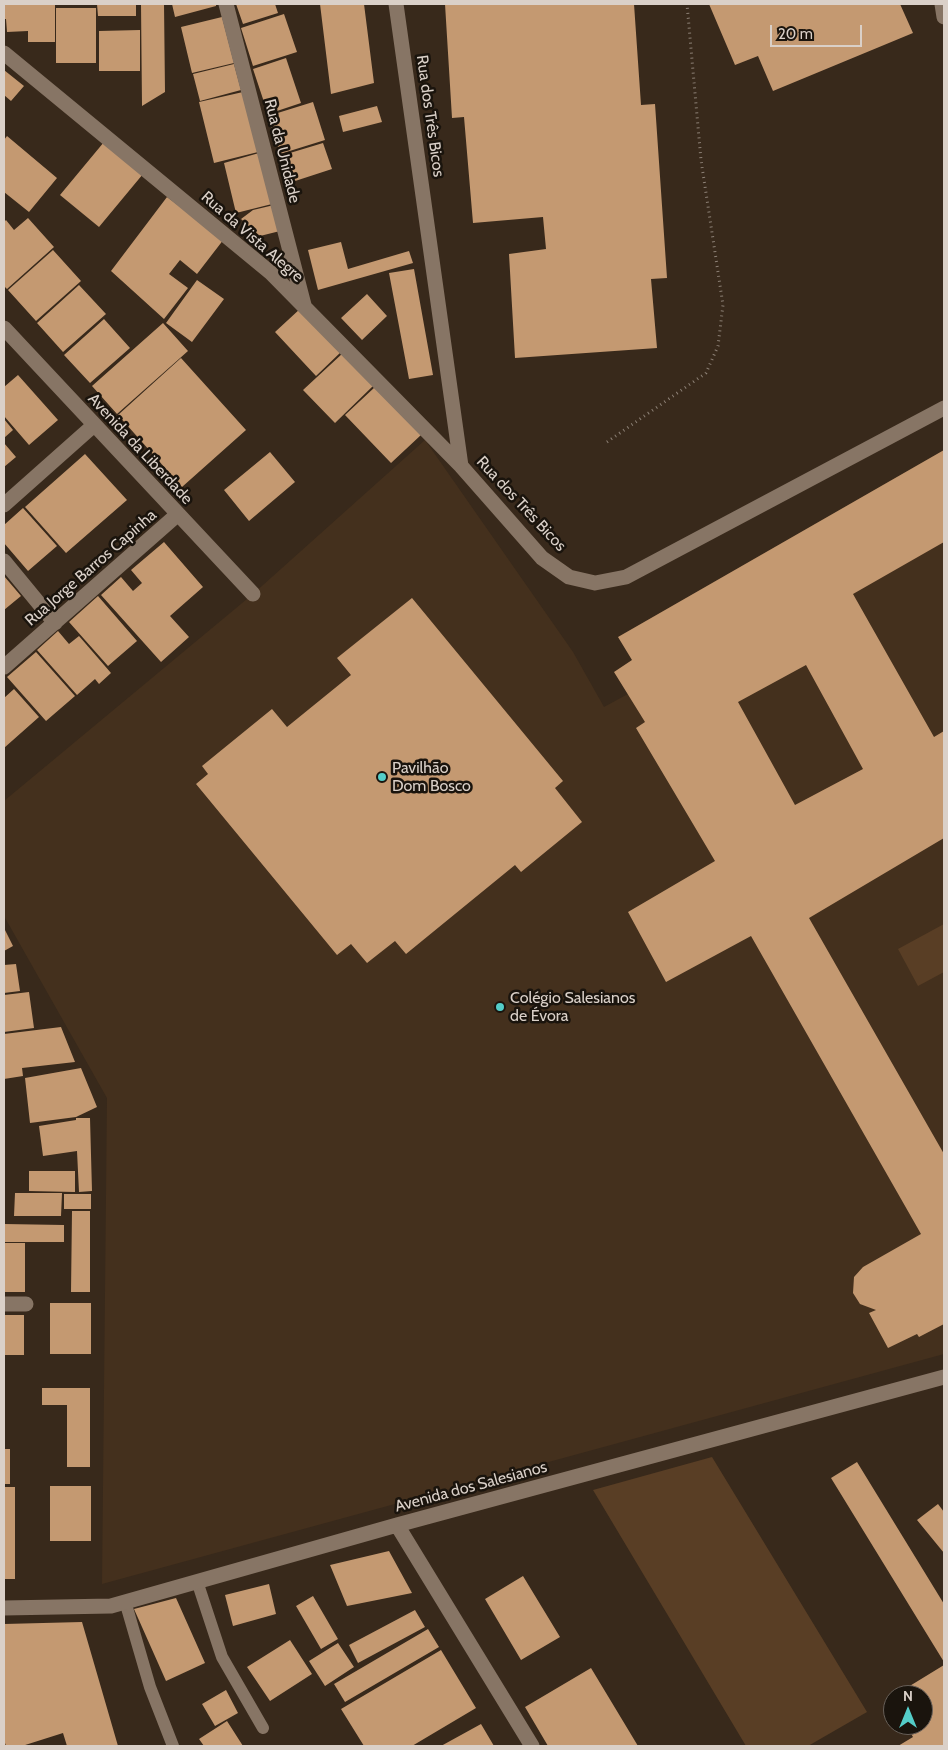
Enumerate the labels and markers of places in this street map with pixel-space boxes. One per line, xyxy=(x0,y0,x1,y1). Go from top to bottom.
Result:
place label: Pavilhão Dom Bosco xyxy=(392,758,471,796)
marker: Pavilhão Dom Bosco xyxy=(376,771,388,783)
place label: Colégio Salesianos de Évora xyxy=(510,988,635,1026)
marker: Colégio Salesianos de Évora xyxy=(494,1001,506,1013)

